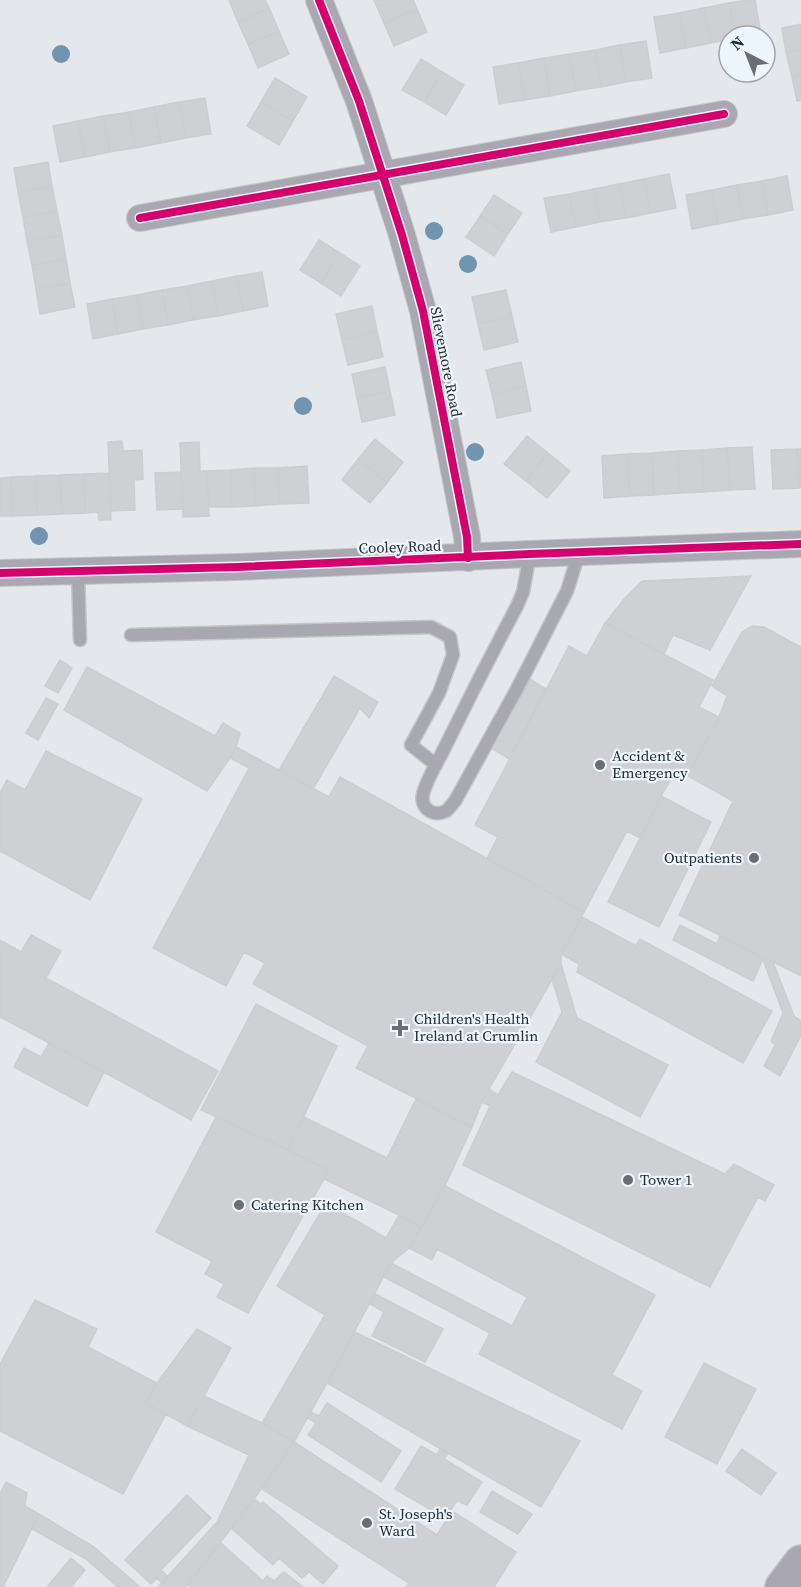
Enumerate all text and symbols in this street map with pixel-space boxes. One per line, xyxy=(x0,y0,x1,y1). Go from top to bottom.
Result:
north arrow xyxy=(717,24,777,84)
text: N xyxy=(725,31,749,55)
street label: Slievemore Road xyxy=(425,305,468,419)
street label: Cooley Road xyxy=(358,535,442,558)
place label: Accident & Emergency xyxy=(612,745,688,783)
marker: Accident & Emergency xyxy=(593,758,607,772)
place label: Outpatients xyxy=(664,847,742,868)
marker: Outpatients xyxy=(747,851,761,865)
place label: Children's Health Ireland at Crumlin xyxy=(414,1008,538,1046)
marker: Children's Health Ireland at Crumlin xyxy=(391,1019,409,1037)
place label: Tower 1 xyxy=(640,1169,692,1190)
marker: Tower 1 xyxy=(621,1173,635,1187)
place label: Catering Kitchen xyxy=(251,1194,364,1215)
marker: Catering Kitchen xyxy=(232,1198,246,1212)
place label: St. Joseph's Ward xyxy=(379,1503,453,1541)
marker: St. Joseph's Ward xyxy=(360,1516,374,1530)

